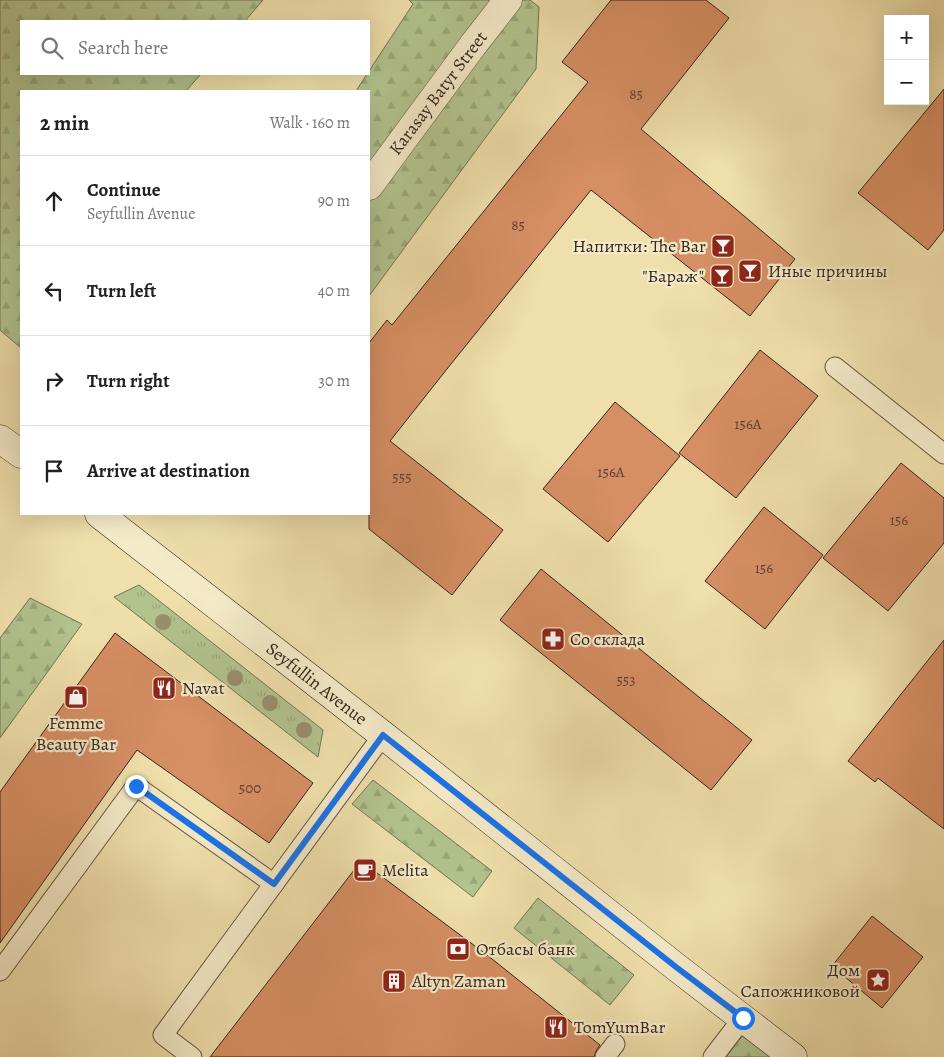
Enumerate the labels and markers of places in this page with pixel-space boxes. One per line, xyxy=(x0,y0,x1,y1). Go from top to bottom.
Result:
bar icon: Напитки: The Bar xyxy=(710,233,736,259)
place label: Напитки: The Bar xyxy=(573,234,706,258)
bar icon: Иные причины xyxy=(737,258,763,284)
place label: Иные причины xyxy=(768,259,888,283)
bar icon: "Бараж" xyxy=(709,263,735,289)
place label: "Бараж" xyxy=(642,264,704,288)
pharmacy icon: Со склада xyxy=(540,626,566,652)
place label: Со склада xyxy=(570,627,646,651)
restaurant icon: Navat xyxy=(151,675,177,701)
place label: Navat xyxy=(182,676,225,700)
shop icon: Femme Beauty Bar xyxy=(63,684,89,710)
place label: Femme Beauty Bar xyxy=(36,711,116,756)
cafe icon: Melita xyxy=(352,857,378,883)
place label: Melita xyxy=(382,858,429,882)
bank icon: Отбасы банк xyxy=(445,936,471,962)
place label: Отбасы банк xyxy=(476,937,575,961)
place label: Дом Сапожниковой xyxy=(741,958,860,1003)
place icon: Дом Сапожниковой xyxy=(865,967,891,993)
building icon: Altyn Zaman xyxy=(381,968,407,994)
place label: Altyn Zaman xyxy=(411,969,506,993)
restaurant icon: TomYumBar xyxy=(543,1014,569,1040)
place label: TomYumBar xyxy=(574,1015,665,1039)

